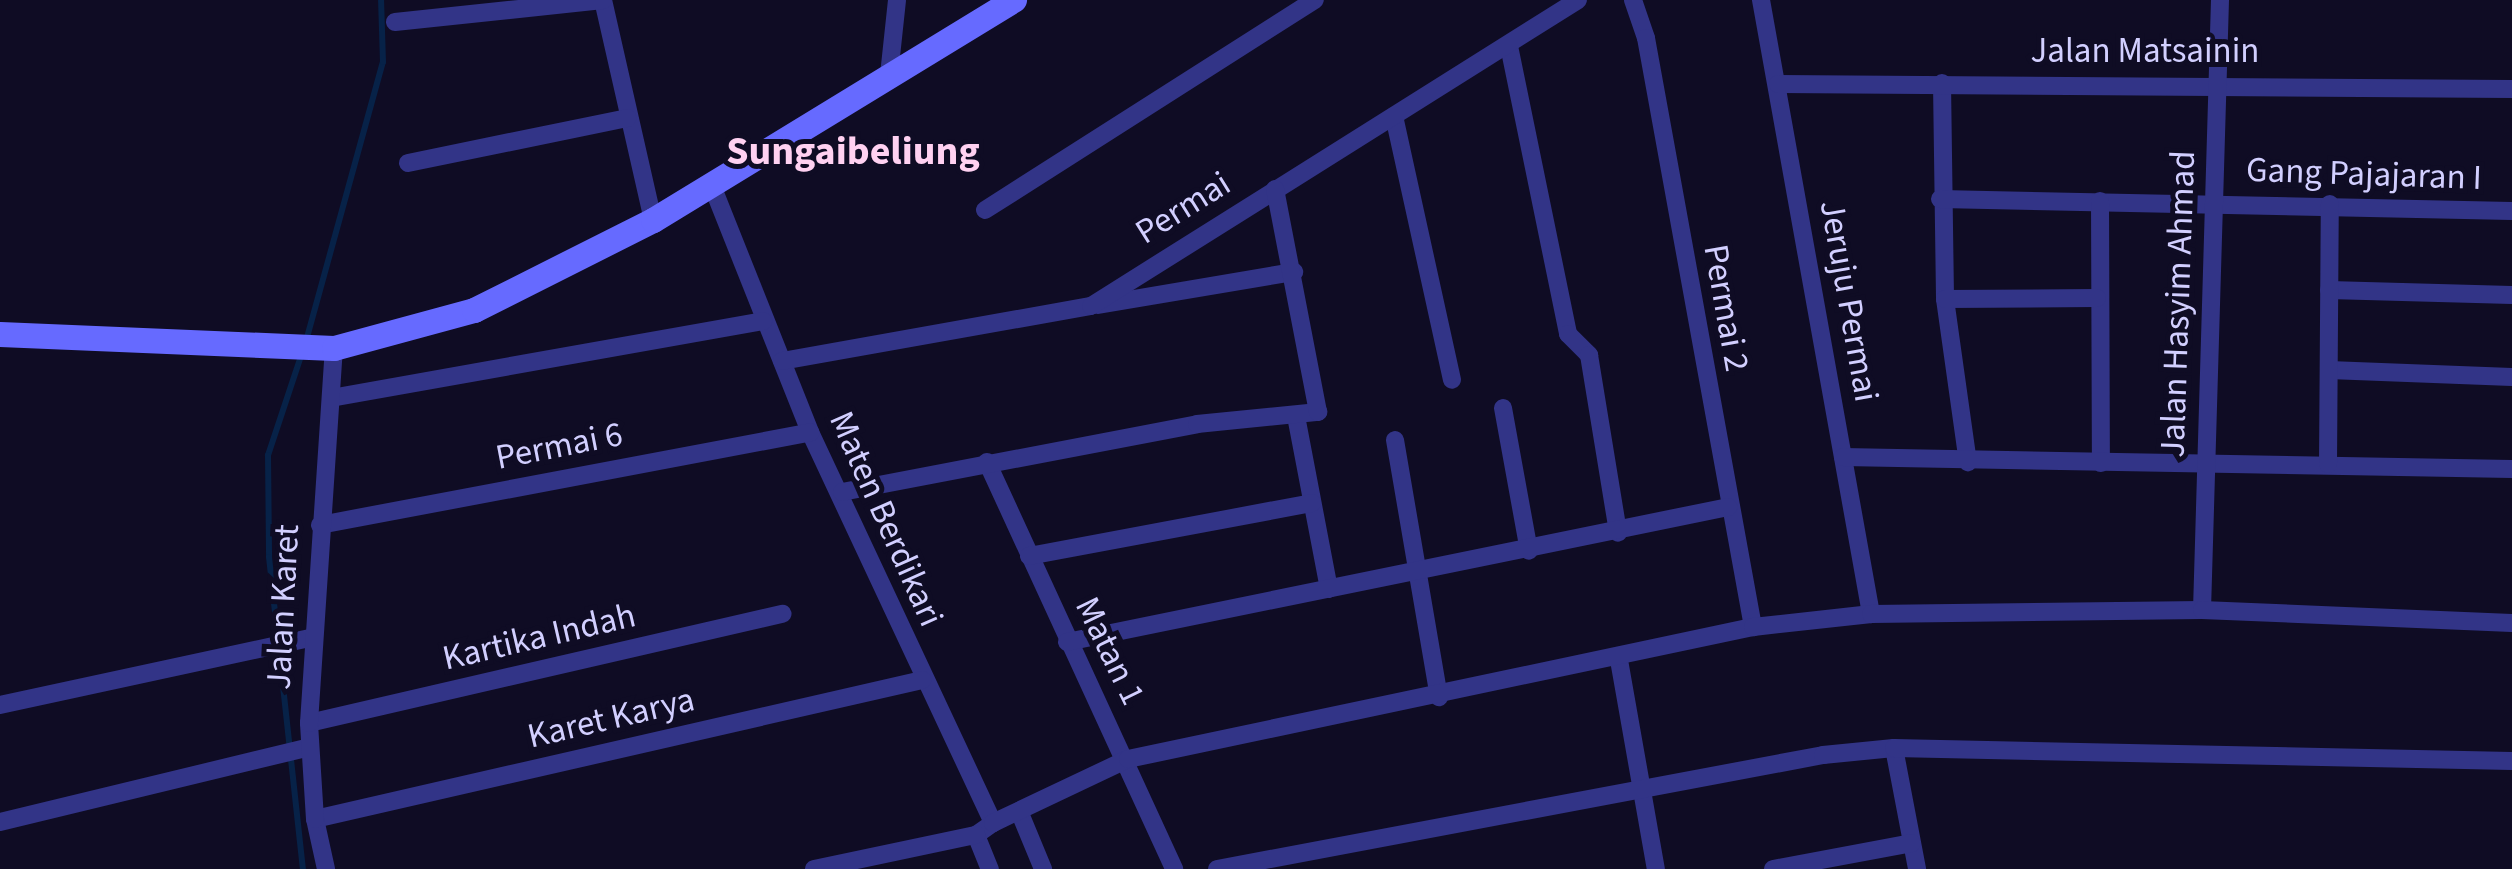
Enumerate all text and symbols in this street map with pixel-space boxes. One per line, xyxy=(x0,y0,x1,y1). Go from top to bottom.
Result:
street label: Jalan Matsainin xyxy=(2030,30,2260,72)
district label: Sungaibeliung xyxy=(726,128,980,176)
street label: Gang Pajajaran I xyxy=(2245,149,2483,199)
street label: Jalan Hasyim Ahmad xyxy=(2152,150,2204,458)
street label: Permai xyxy=(1128,163,1238,253)
street label: Jeruju Permai xyxy=(1811,197,1887,405)
street label: Permai 2 xyxy=(1694,241,1758,375)
street label: Maten Berdikari xyxy=(820,405,952,633)
street label: Permai 6 xyxy=(492,413,626,479)
street label: Jalan Karet xyxy=(258,523,308,691)
street label: Matan 1 xyxy=(1066,590,1154,712)
street label: Kartika Indah xyxy=(439,594,639,680)
street label: Karet Karya xyxy=(524,678,698,758)

